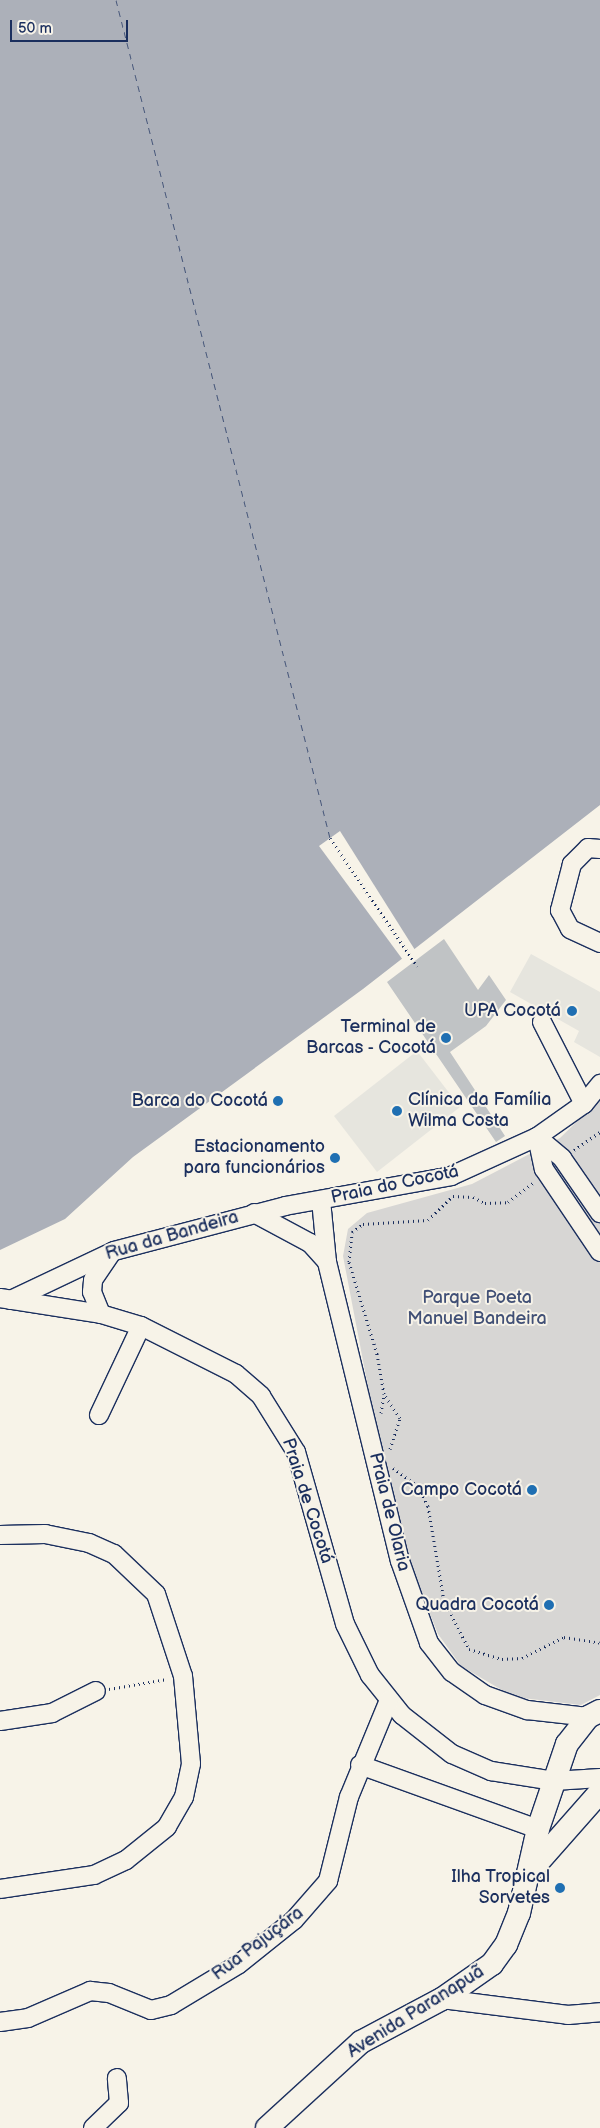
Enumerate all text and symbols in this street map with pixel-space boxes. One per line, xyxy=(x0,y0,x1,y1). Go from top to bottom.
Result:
scale bar xyxy=(12,10,130,42)
text: 50 m xyxy=(18,19,52,38)
place label: UPA Cocotá xyxy=(464,1000,561,1022)
marker: UPA Cocotá xyxy=(565,1004,579,1018)
place label: Terminal de Barcas - Cocotá xyxy=(305,1017,436,1060)
marker: Terminal de Barcas - Cocotá xyxy=(440,1032,452,1044)
place label: Barca do Cocotá xyxy=(132,1090,268,1112)
place label: Clínica da Família Wilma Costa xyxy=(408,1090,551,1132)
marker: Barca do Cocotá xyxy=(272,1095,284,1107)
marker: Clínica da Família Wilma Costa xyxy=(390,1104,404,1118)
place label: Estacionamento para funcionários xyxy=(184,1137,325,1180)
marker: Estacionamento para funcionários xyxy=(329,1152,341,1164)
street label: Praia do Cocotá xyxy=(329,1161,461,1209)
street label: Rua da Bandeira xyxy=(103,1207,241,1265)
park label: Parque Poeta Manuel Bandeira xyxy=(407,1288,547,1330)
street label: Praia de Cocotá xyxy=(277,1436,337,1566)
street label: Praia de Olaria xyxy=(364,1450,414,1574)
place label: Campo Cocotá xyxy=(401,1479,522,1501)
marker: Campo Cocotá xyxy=(526,1484,538,1496)
place label: Quadra Cocotá xyxy=(416,1594,539,1616)
marker: Quadra Cocotá xyxy=(543,1599,555,1611)
place label: Ilha Tropical Sorvetes xyxy=(451,1867,550,1910)
marker: Ilha Tropical Sorvetes xyxy=(554,1882,566,1894)
street label: Rua Pajuçára xyxy=(208,1903,308,1985)
street label: Avenida Paranapuã xyxy=(344,1961,488,2063)

